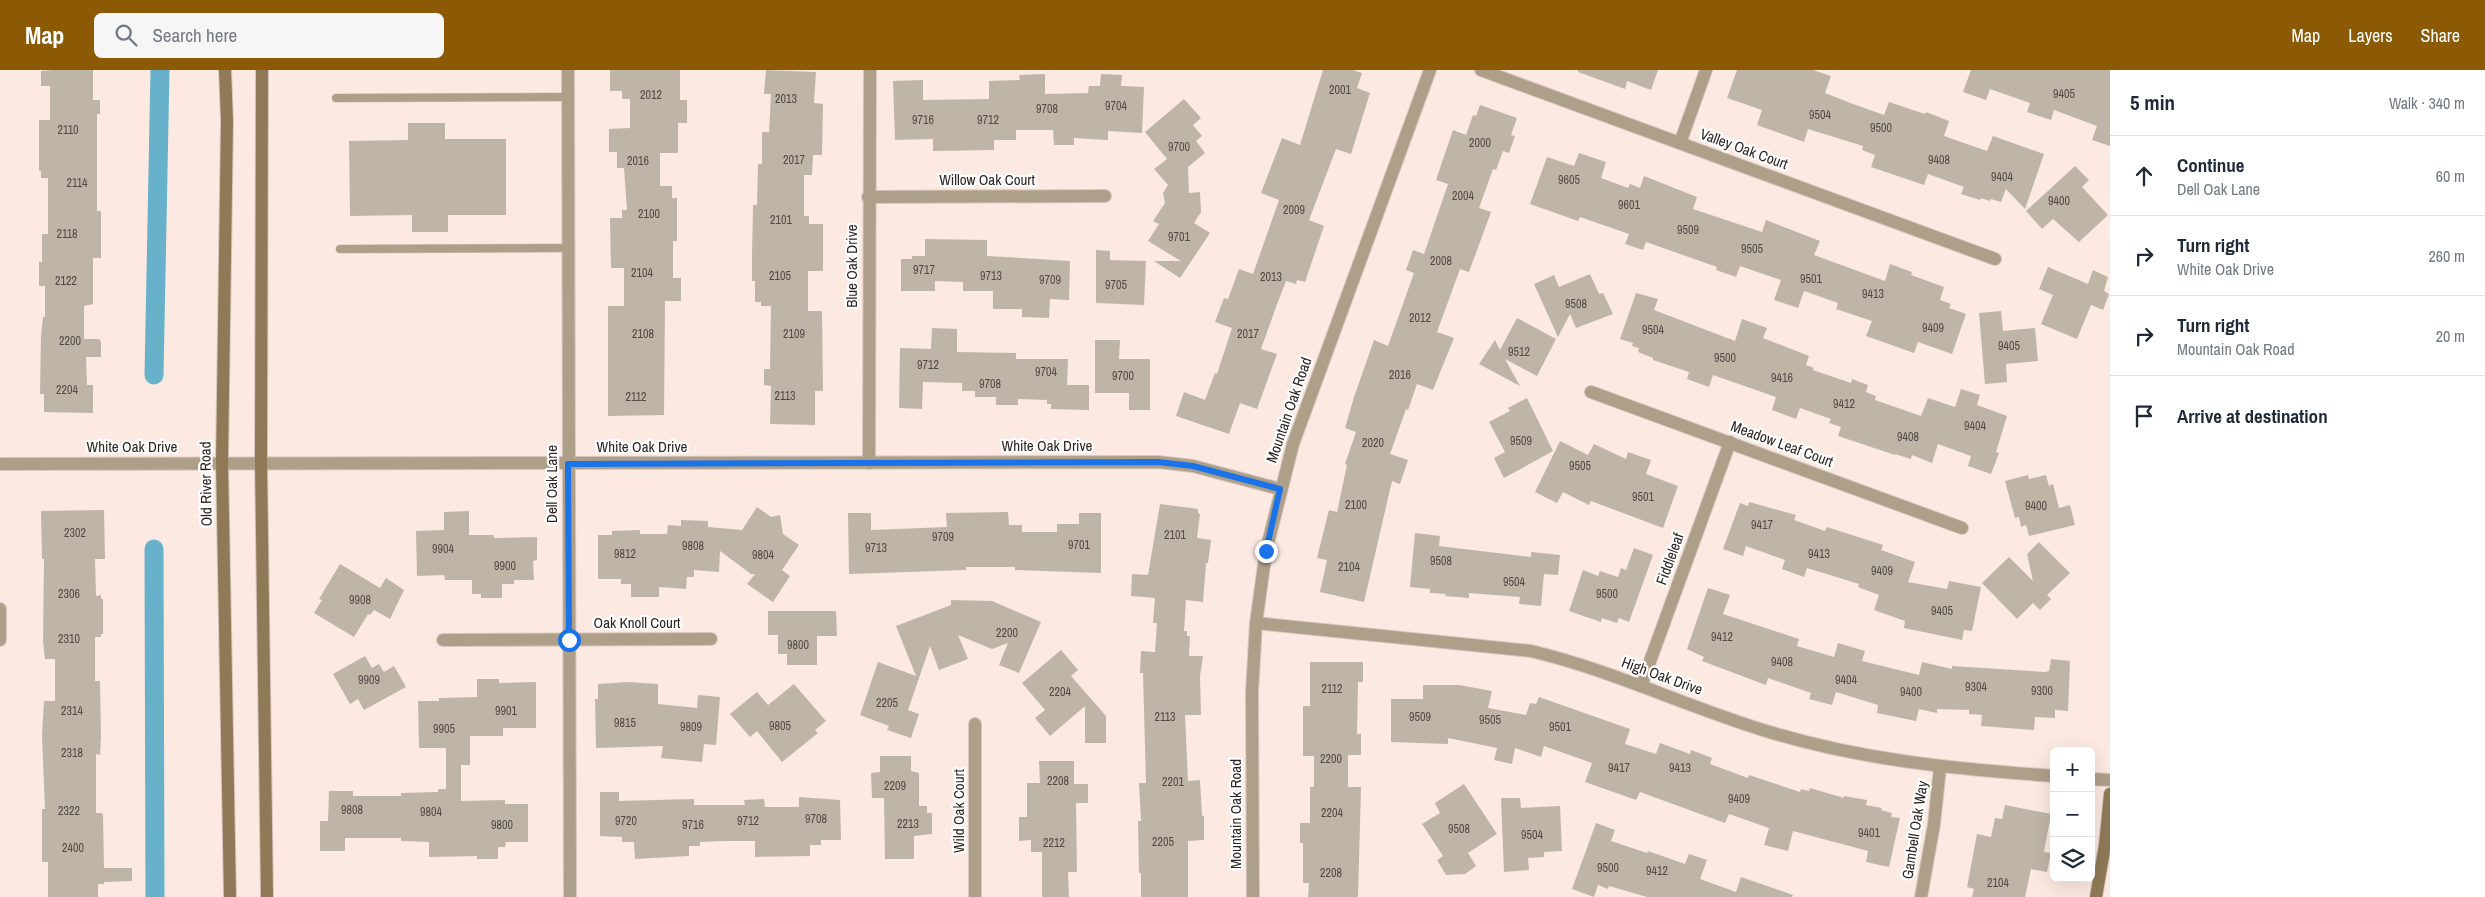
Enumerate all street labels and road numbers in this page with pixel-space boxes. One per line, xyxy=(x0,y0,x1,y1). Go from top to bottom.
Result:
street label: Valley Oak Court xyxy=(1697,123,1792,174)
street label: Willow Oak Court xyxy=(939,169,1035,190)
street label: Blue Oak Drive xyxy=(841,224,862,308)
street label: Mountain Oak Road xyxy=(1261,354,1316,465)
street label: Meadow Leaf Court xyxy=(1728,415,1837,472)
street label: White Oak Drive xyxy=(1002,435,1093,456)
street label: White Oak Drive xyxy=(87,436,178,457)
street label: White Oak Drive xyxy=(597,436,688,457)
street label: Old River Road xyxy=(194,441,217,527)
street label: Dell Oak Lane xyxy=(541,445,562,523)
street label: Fiddleleaf xyxy=(1650,529,1689,588)
street label: Oak Knoll Court xyxy=(594,612,681,633)
street label: High Oak Drive xyxy=(1619,651,1706,700)
street label: Mountain Oak Road xyxy=(1225,759,1246,869)
street label: Wild Oak Court xyxy=(948,768,969,853)
street label: Gambell Oak Way xyxy=(1896,778,1933,881)

